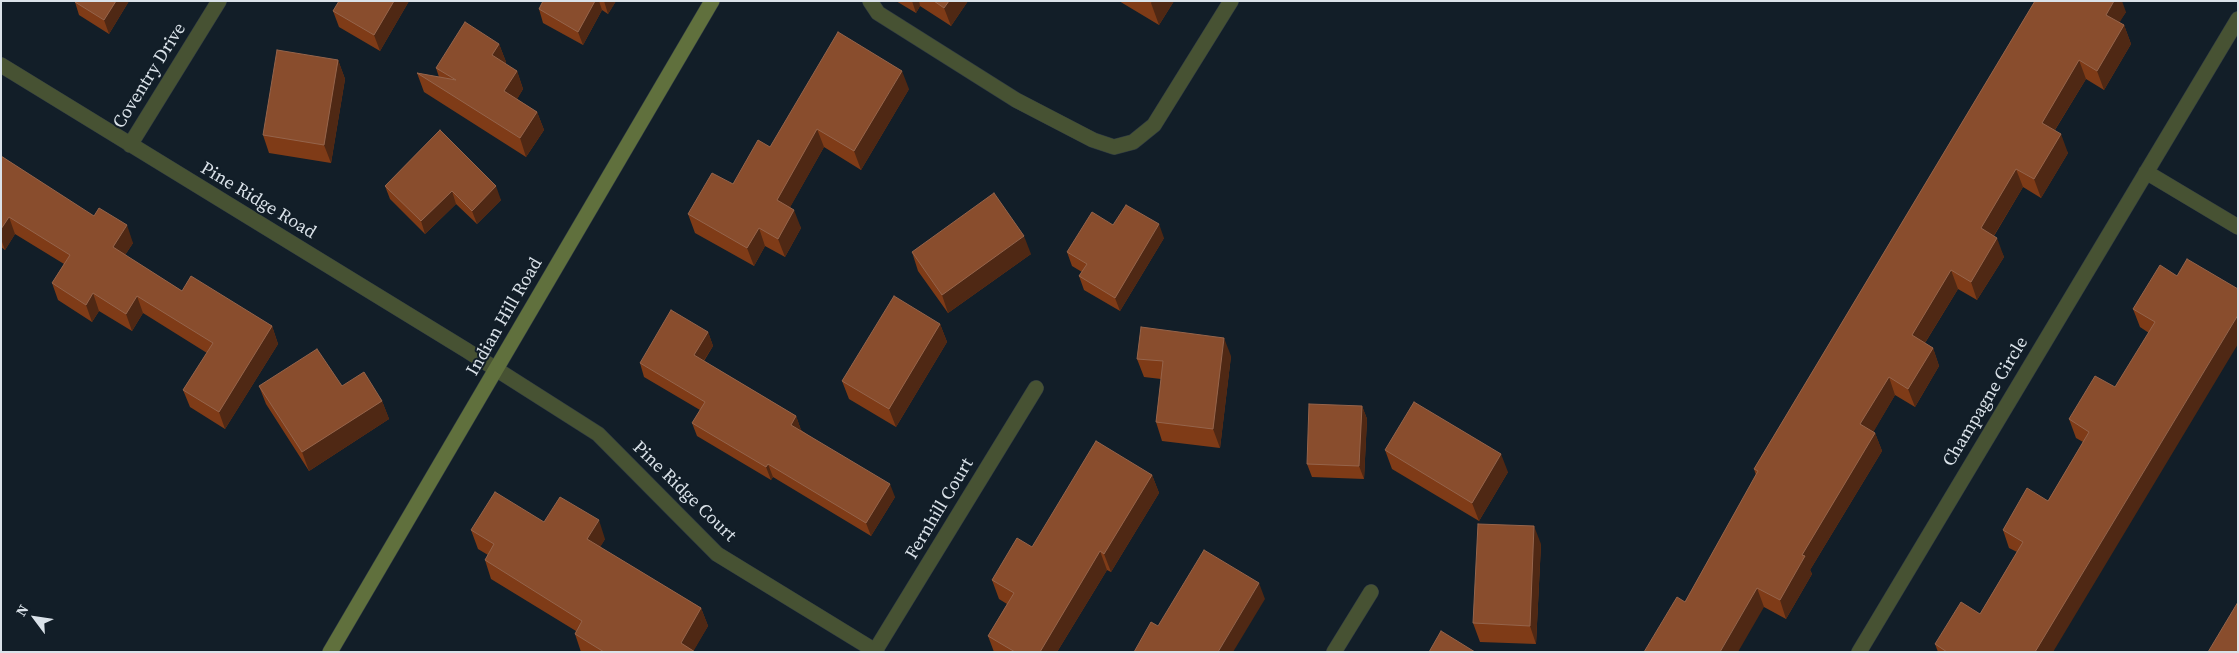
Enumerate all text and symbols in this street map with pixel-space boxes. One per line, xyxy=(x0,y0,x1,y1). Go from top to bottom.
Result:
street label: Coventry Drive xyxy=(109,19,191,133)
street label: Pine Ridge Road xyxy=(196,158,320,244)
street label: Indian Hill Road xyxy=(462,254,548,380)
street label: Champagne Circle xyxy=(1939,333,2033,471)
street label: Pine Ridge Court xyxy=(628,437,740,547)
street label: Fernhill Court xyxy=(901,455,979,563)
north arrow xyxy=(10,593,60,643)
text: N xyxy=(11,601,33,620)

